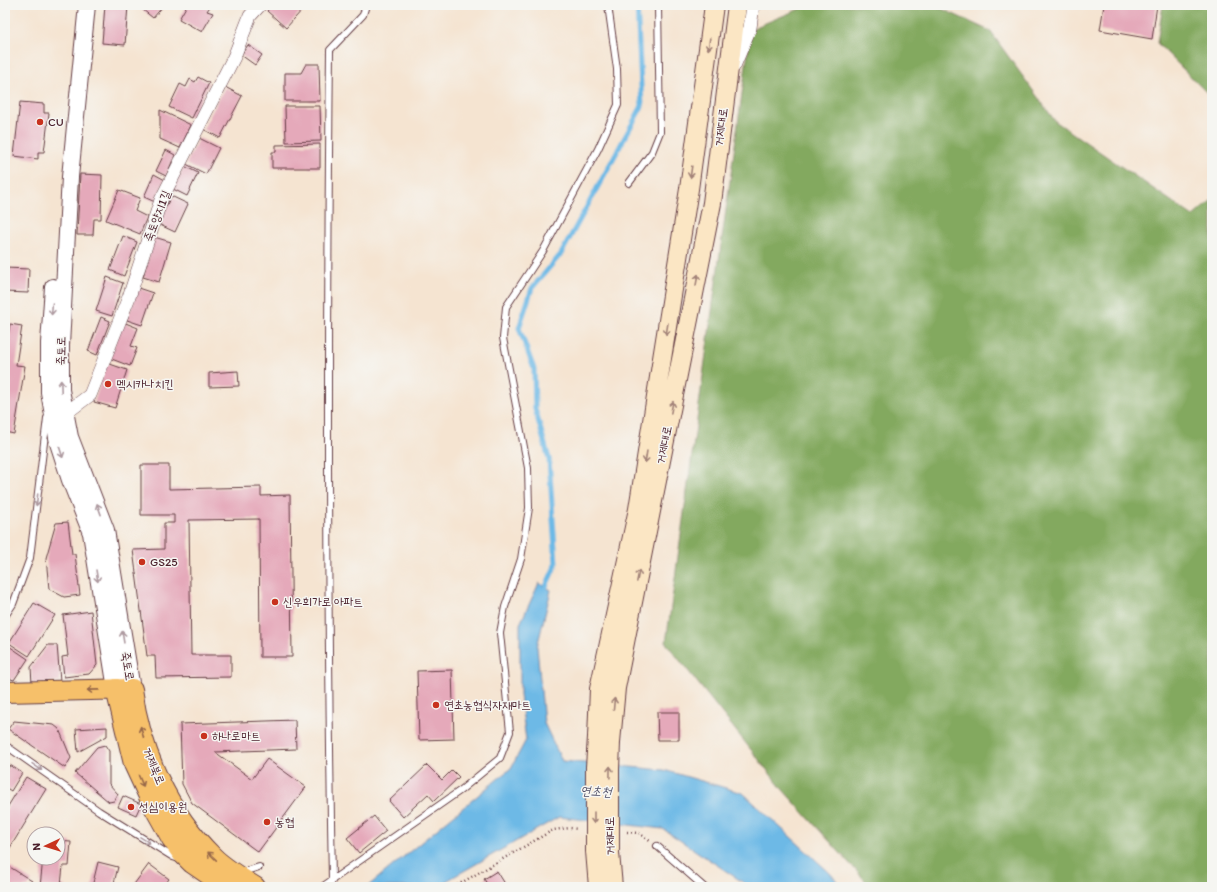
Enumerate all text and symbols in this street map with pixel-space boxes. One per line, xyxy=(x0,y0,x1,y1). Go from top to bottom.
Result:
one-way arrow xyxy=(705,37,713,50)
street label: 거제대로 xyxy=(712,107,730,147)
place label: CU xyxy=(48,115,64,129)
marker: CU xyxy=(35,117,45,127)
one-way arrow xyxy=(687,166,695,179)
street label: 죽토양지1길 xyxy=(141,188,173,244)
one-way arrow xyxy=(693,274,701,287)
one-way arrow xyxy=(48,302,55,315)
one-way arrow xyxy=(663,322,671,335)
street label: 죽토로 xyxy=(54,336,68,366)
place label: 멕시카나치킨 xyxy=(116,377,174,391)
marker: 멕시카나치킨 xyxy=(103,379,113,389)
one-way arrow xyxy=(57,380,65,393)
one-way arrow xyxy=(668,401,676,414)
street label: 거제대로 xyxy=(653,425,675,465)
one-way arrow xyxy=(57,445,65,457)
one-way arrow xyxy=(642,450,650,463)
one-way arrow xyxy=(33,493,41,506)
one-way arrow xyxy=(94,504,102,516)
place label: GS25 xyxy=(150,555,178,569)
marker: GS25 xyxy=(137,557,147,567)
one-way arrow xyxy=(94,569,102,582)
one-way arrow xyxy=(635,570,643,583)
place label: 신우희가로 아파트 xyxy=(283,595,363,609)
marker: 신우희가로 아파트 xyxy=(270,597,280,607)
one-way arrow xyxy=(119,631,127,644)
street label: 죽토로 xyxy=(119,651,137,681)
one-way arrow xyxy=(87,686,100,694)
place label: 연초농협식자재마트 xyxy=(444,698,531,712)
one-way arrow xyxy=(611,698,618,711)
marker: 연초농협식자재마트 xyxy=(431,700,441,710)
one-way arrow xyxy=(138,726,145,739)
place label: 하나로마트 xyxy=(212,729,260,743)
marker: 하나로마트 xyxy=(199,731,209,741)
street label: 거제북로 xyxy=(140,745,168,787)
one-way arrow xyxy=(31,763,42,771)
one-way arrow xyxy=(606,766,614,779)
one-way arrow xyxy=(138,774,145,786)
water label: 연초천 xyxy=(580,783,614,799)
place label: 성심이용원 xyxy=(139,800,187,814)
marker: 성심이용원 xyxy=(126,802,136,812)
one-way arrow xyxy=(591,811,598,824)
place label: 농협 xyxy=(275,815,294,829)
marker: 농협 xyxy=(262,817,272,827)
street label: 거제대로 xyxy=(603,817,617,855)
north arrow xyxy=(26,826,66,866)
one-way arrow xyxy=(139,836,151,844)
text: N xyxy=(30,842,43,851)
one-way arrow xyxy=(207,851,217,861)

